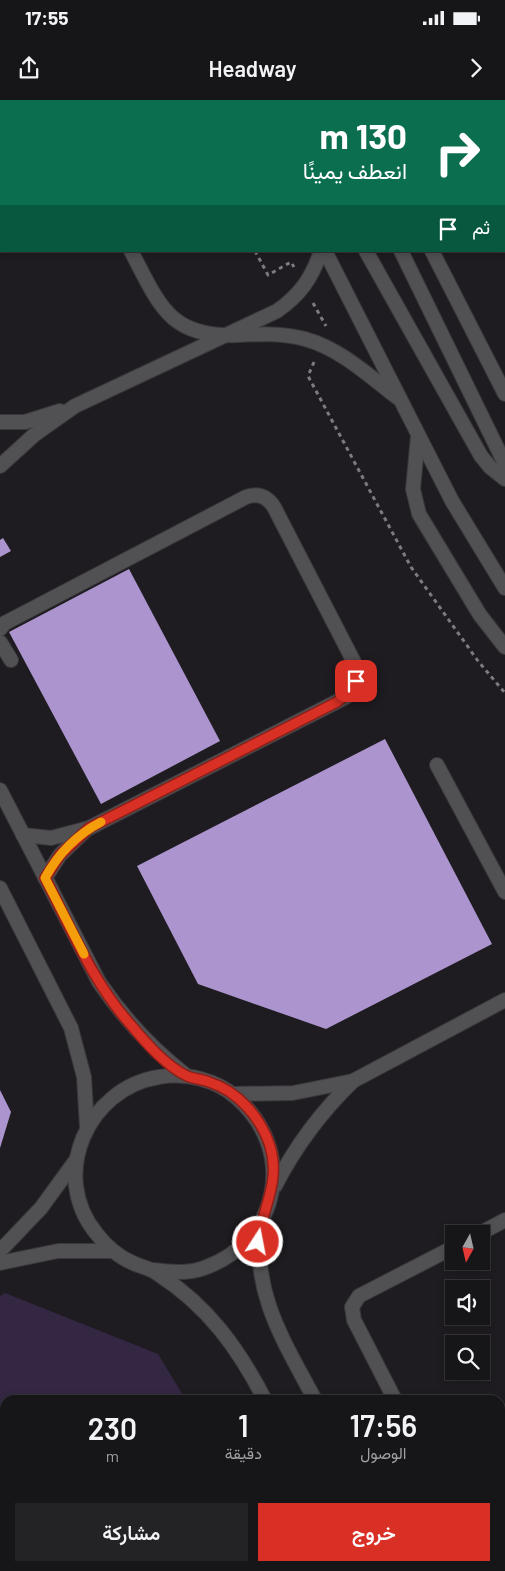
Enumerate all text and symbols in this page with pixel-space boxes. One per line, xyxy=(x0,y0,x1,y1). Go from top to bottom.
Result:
text: 17:55 xyxy=(25,6,69,29)
icon: share xyxy=(15,54,43,82)
icon: forward xyxy=(462,54,490,82)
text: Headway xyxy=(209,55,296,81)
text: 130 m xyxy=(320,114,407,156)
icon: right xyxy=(425,120,490,185)
text: انعطف يمينًا xyxy=(303,157,407,183)
icon: arrive xyxy=(434,215,462,243)
text: ثم xyxy=(472,215,490,238)
pin xyxy=(335,660,377,702)
icon: arrive xyxy=(342,667,370,695)
position arrow xyxy=(231,1215,283,1267)
north arrow xyxy=(445,1225,490,1270)
map controls xyxy=(445,1225,490,1380)
button: sound xyxy=(445,1280,490,1325)
button: search xyxy=(445,1335,490,1380)
text: 1 xyxy=(238,1407,249,1443)
text: 17:56 xyxy=(350,1407,417,1443)
text: 230 xyxy=(88,1410,137,1446)
text: دقيقة xyxy=(225,1443,262,1462)
text: الوصول xyxy=(360,1443,406,1462)
text: m xyxy=(106,1446,119,1465)
button: مشاركة xyxy=(15,1503,248,1561)
button: خروج xyxy=(258,1503,490,1561)

